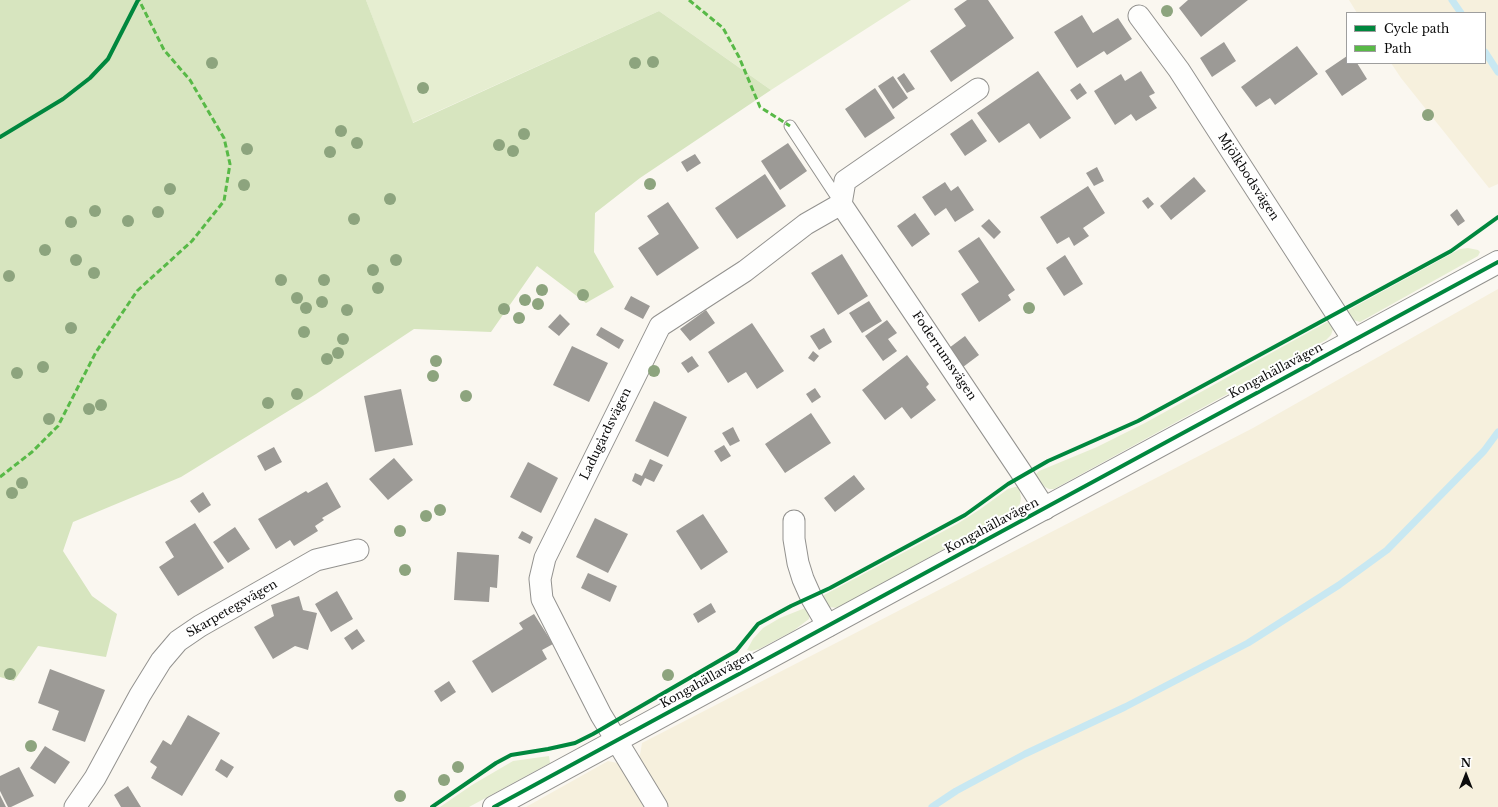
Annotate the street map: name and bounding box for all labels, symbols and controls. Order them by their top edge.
legend [1346,12,1486,64]
text: Cycle path [1384,21,1449,36]
text: Path [1384,41,1412,56]
street label: Mjölkbodsvägen [1214,131,1282,223]
street label: Foderrumsvägen [909,309,979,403]
street label: Kongahällavägen [1227,340,1325,402]
street label: Ladugårdsvägen [578,386,634,482]
street label: Kongahällavägen [943,495,1041,557]
street label: Skarpetegsvägen [184,577,280,641]
street label: Kongahällavägen [658,648,756,712]
north arrow [1446,755,1486,795]
text: N [1461,756,1471,770]

